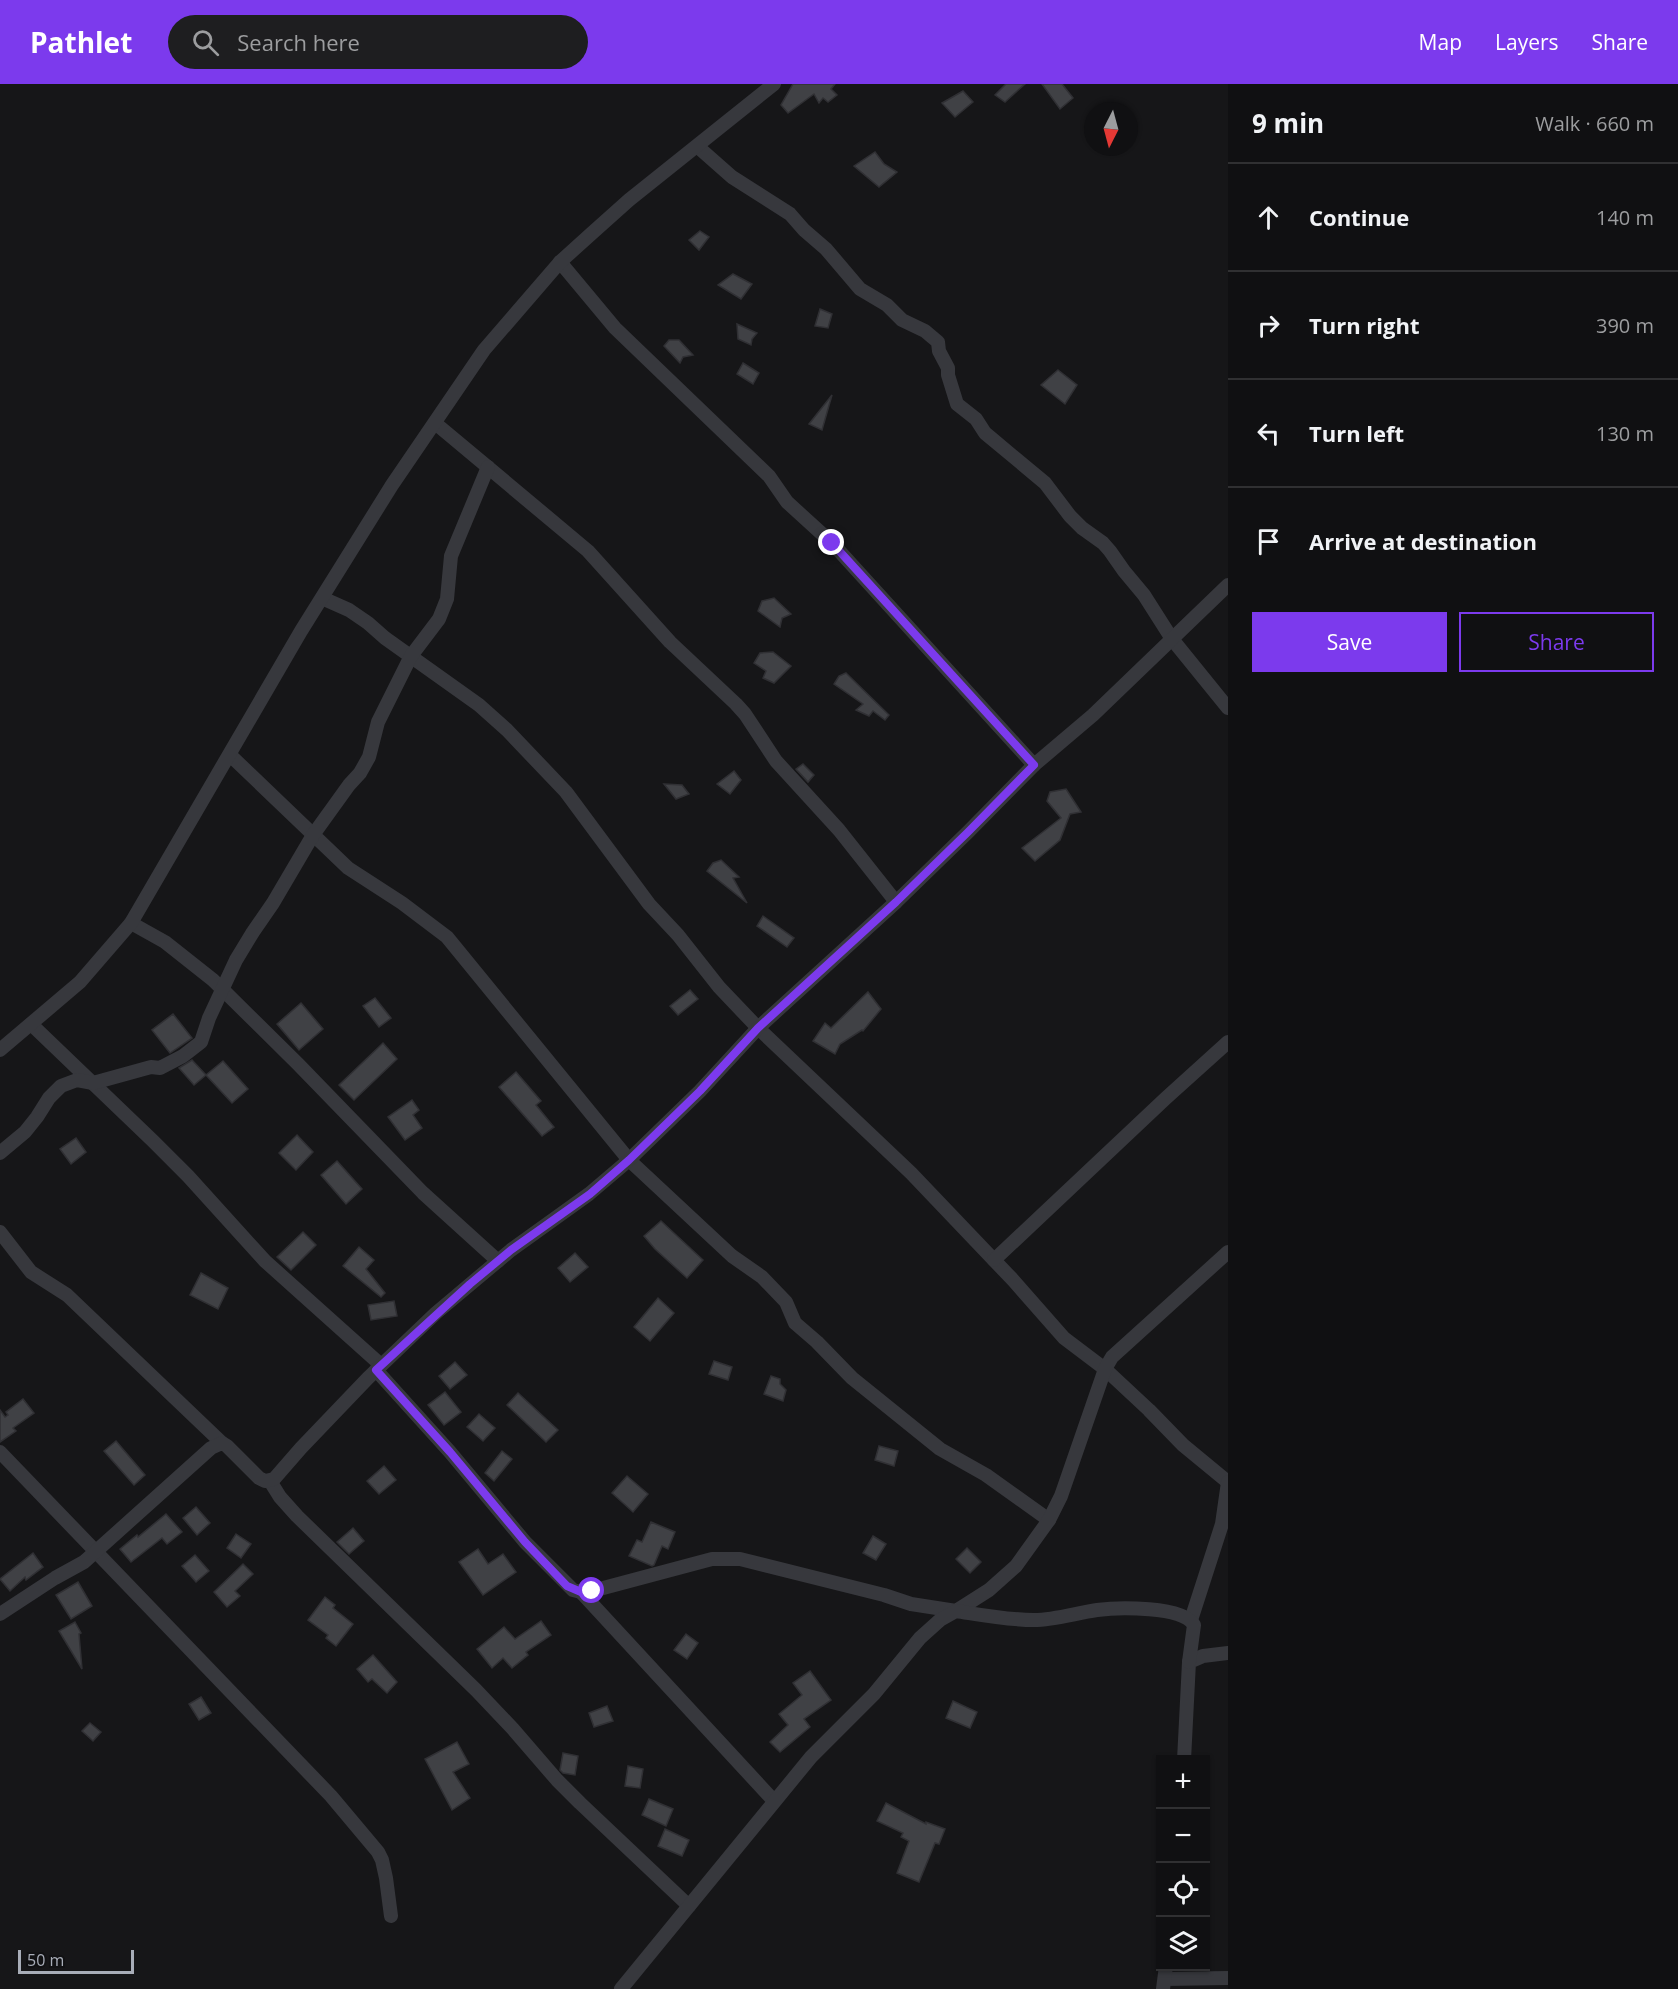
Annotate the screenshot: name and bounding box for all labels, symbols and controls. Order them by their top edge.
search box [168,15,588,69]
text: Pathlet [30,23,132,61]
icon: search [189,26,222,59]
text: Search here [237,27,360,57]
text: Map [1419,28,1462,56]
text: Layers [1495,28,1559,56]
text: Share [1592,28,1648,56]
north arrow [1084,102,1138,156]
text: 9 min [1252,105,1324,141]
text: Walk · 660 m [1535,110,1654,137]
icon: ahead [1252,201,1285,234]
text: Continue [1309,202,1409,232]
text: 140 m [1596,204,1654,231]
icon: right [1252,309,1285,342]
text: Turn right [1309,310,1420,340]
text: 390 m [1596,312,1654,339]
icon: left [1252,417,1285,450]
text: Turn left [1309,418,1404,448]
text: 130 m [1596,420,1654,447]
icon: arrive [1252,525,1285,558]
text: Arrive at destination [1309,526,1537,556]
route end [818,529,844,555]
button: Save [1252,612,1447,672]
button: Share [1459,612,1654,672]
route start [578,1577,604,1603]
map controls [1156,1755,1210,1971]
button: + [1156,1755,1210,1809]
button: − [1156,1809,1210,1863]
button: locate [1156,1863,1210,1917]
button: layers [1156,1917,1210,1971]
scale bar [18,1947,134,1974]
text: 50 m [27,1949,64,1971]

